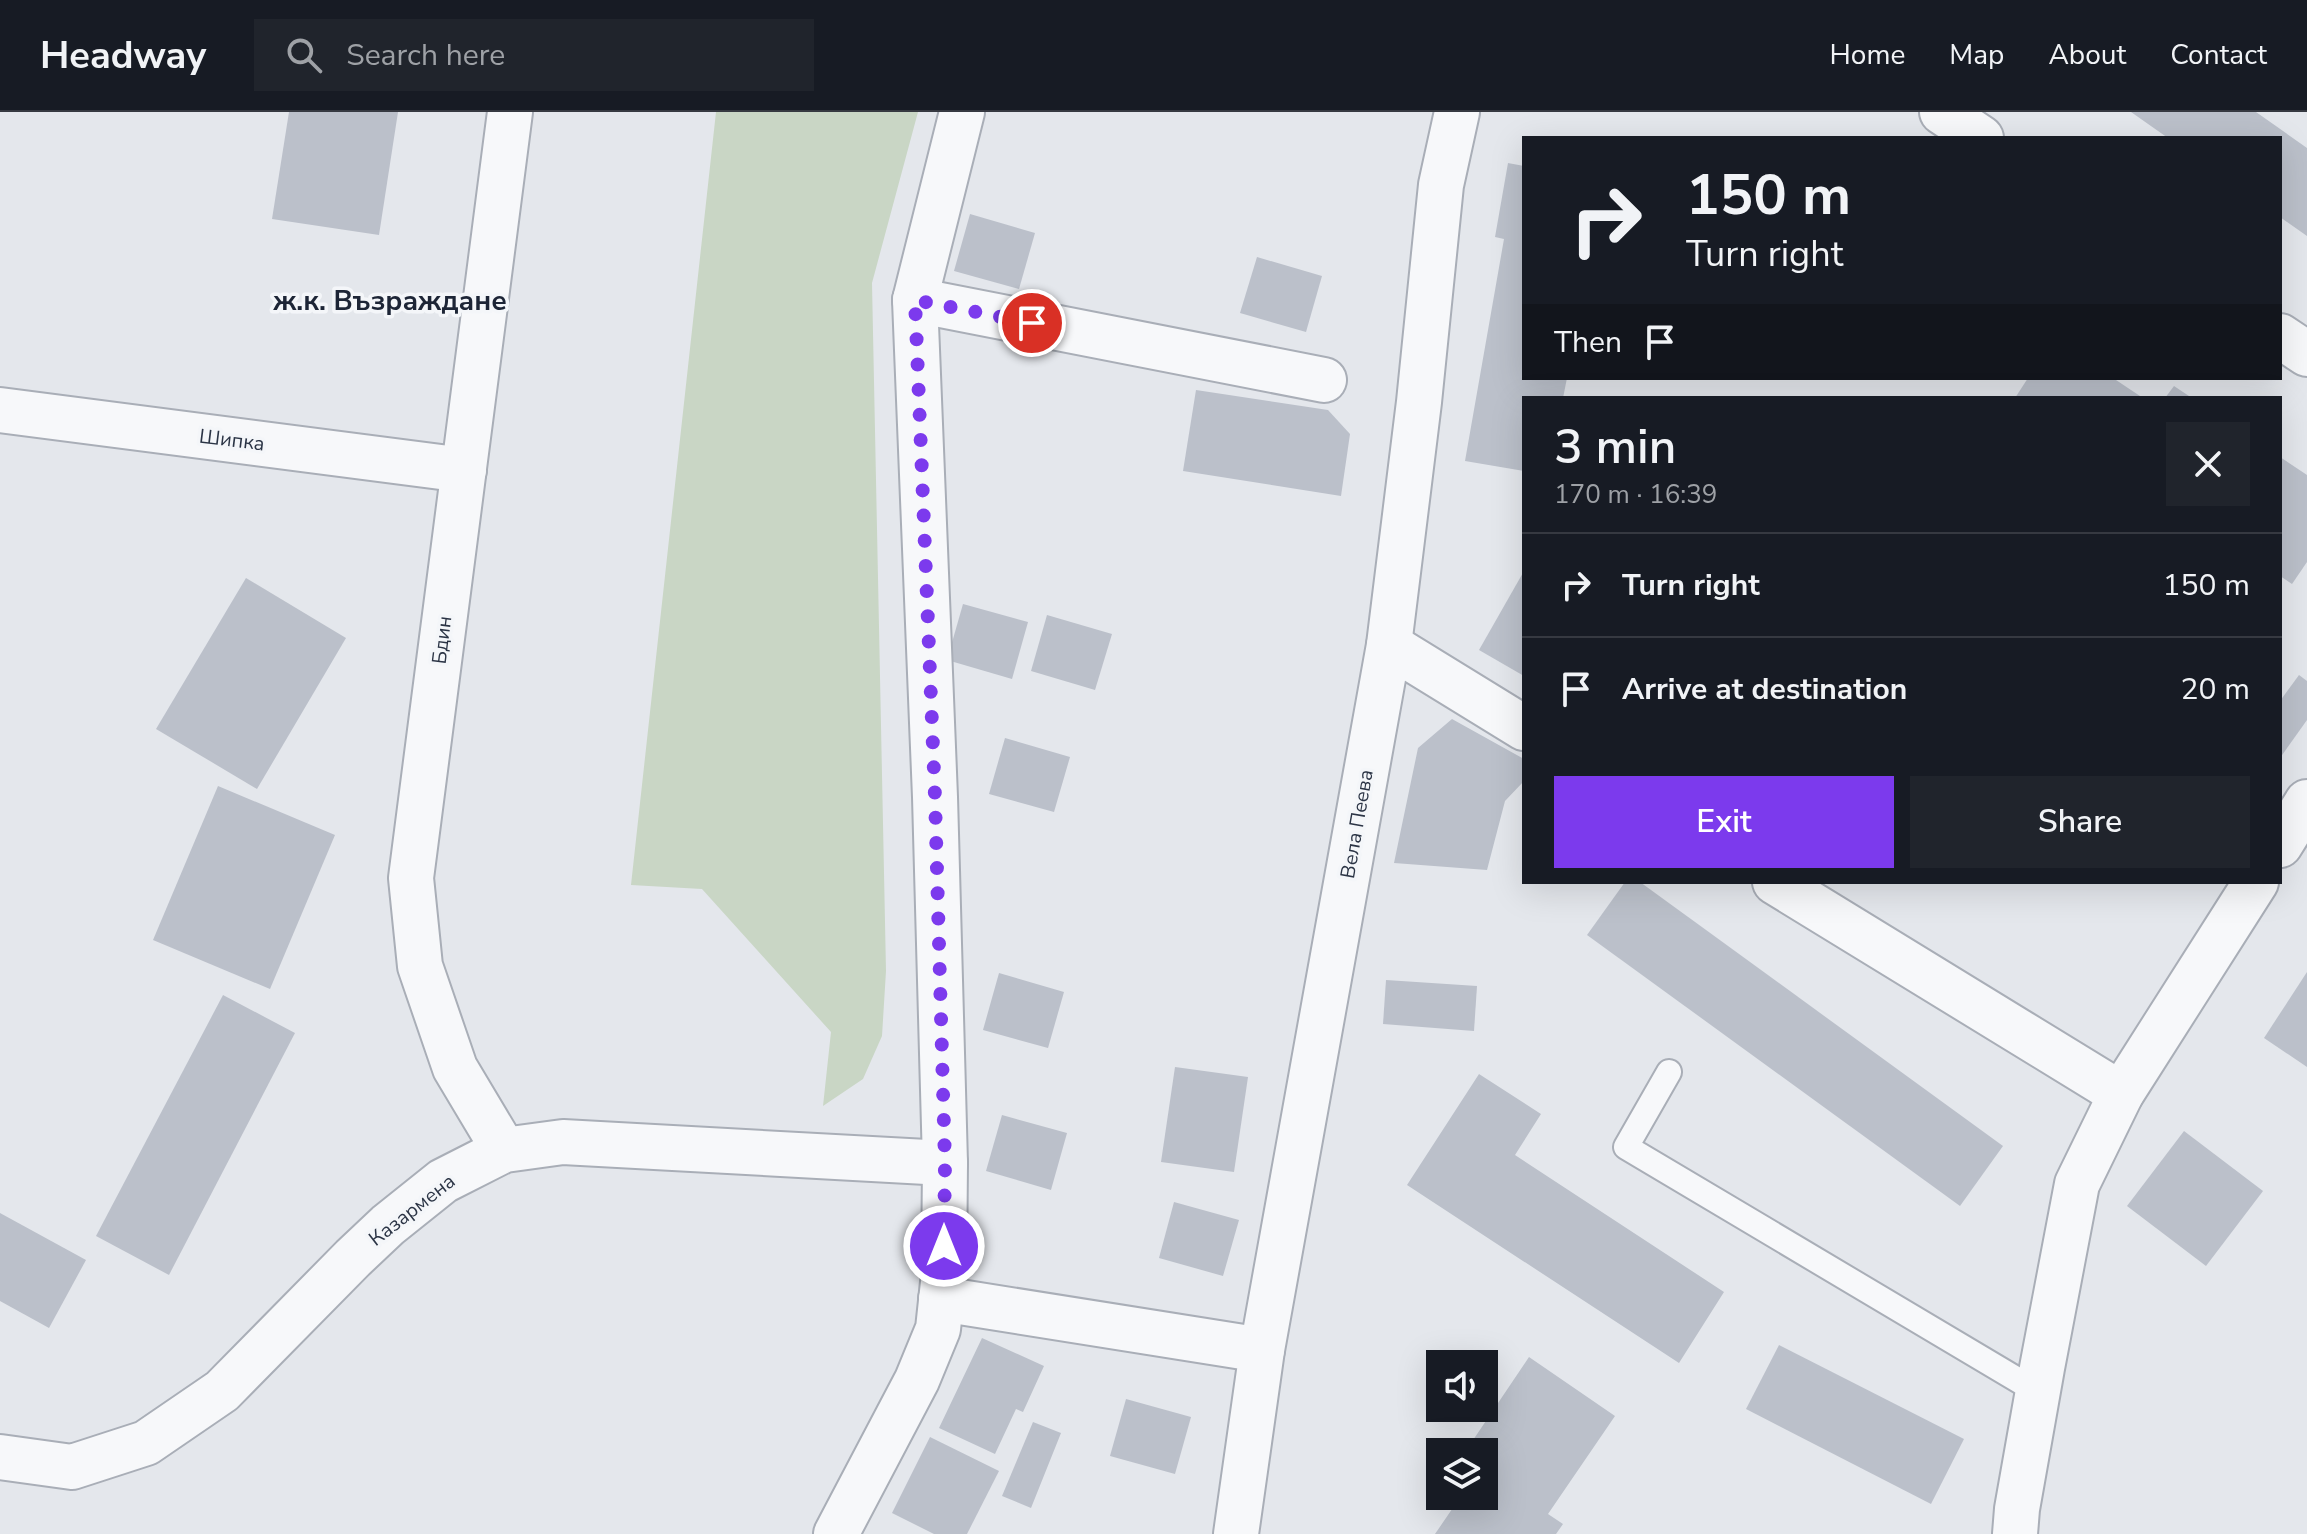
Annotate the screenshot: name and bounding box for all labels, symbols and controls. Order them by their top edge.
search box [254,19,814,91]
text: Headway [40,30,206,81]
icon: search [282,33,326,77]
text: Search here [346,35,505,76]
text: Home [1830,36,1905,74]
text: Map [1949,36,2004,74]
text: About [2048,36,2126,74]
text: Contact [2170,36,2267,74]
text: 150 m [1686,157,1851,234]
icon: right [1554,168,1658,272]
text: Turn right [1686,230,1843,279]
district label: ж.к. Възраждане [272,282,507,320]
pin [998,289,1066,357]
icon: arrive [1010,301,1054,345]
icon: arrive [1638,320,1682,364]
text: Then [1554,322,1622,363]
text: 3 min [1554,414,1676,480]
button: close [2166,422,2250,506]
street label: Шипка [198,423,266,457]
text: 170 m · 16:39 [1554,477,1717,512]
icon: right [1554,563,1598,607]
text: Turn right [1622,565,1760,606]
text: 150 m [2163,565,2250,606]
street label: Бдин [426,614,458,666]
icon: arrive [1554,667,1598,711]
text: Arrive at destination [1622,669,1907,710]
text: 20 m [2181,669,2250,710]
street label: Вела Пеева [1334,767,1380,881]
button: Exit [1554,776,1894,868]
button: Share [1910,776,2250,868]
street label: Казармена [363,1168,461,1252]
position arrow [902,1204,986,1288]
map controls [1426,1350,1498,1510]
button: sound [1426,1350,1498,1422]
button: layers [1426,1438,1498,1510]

